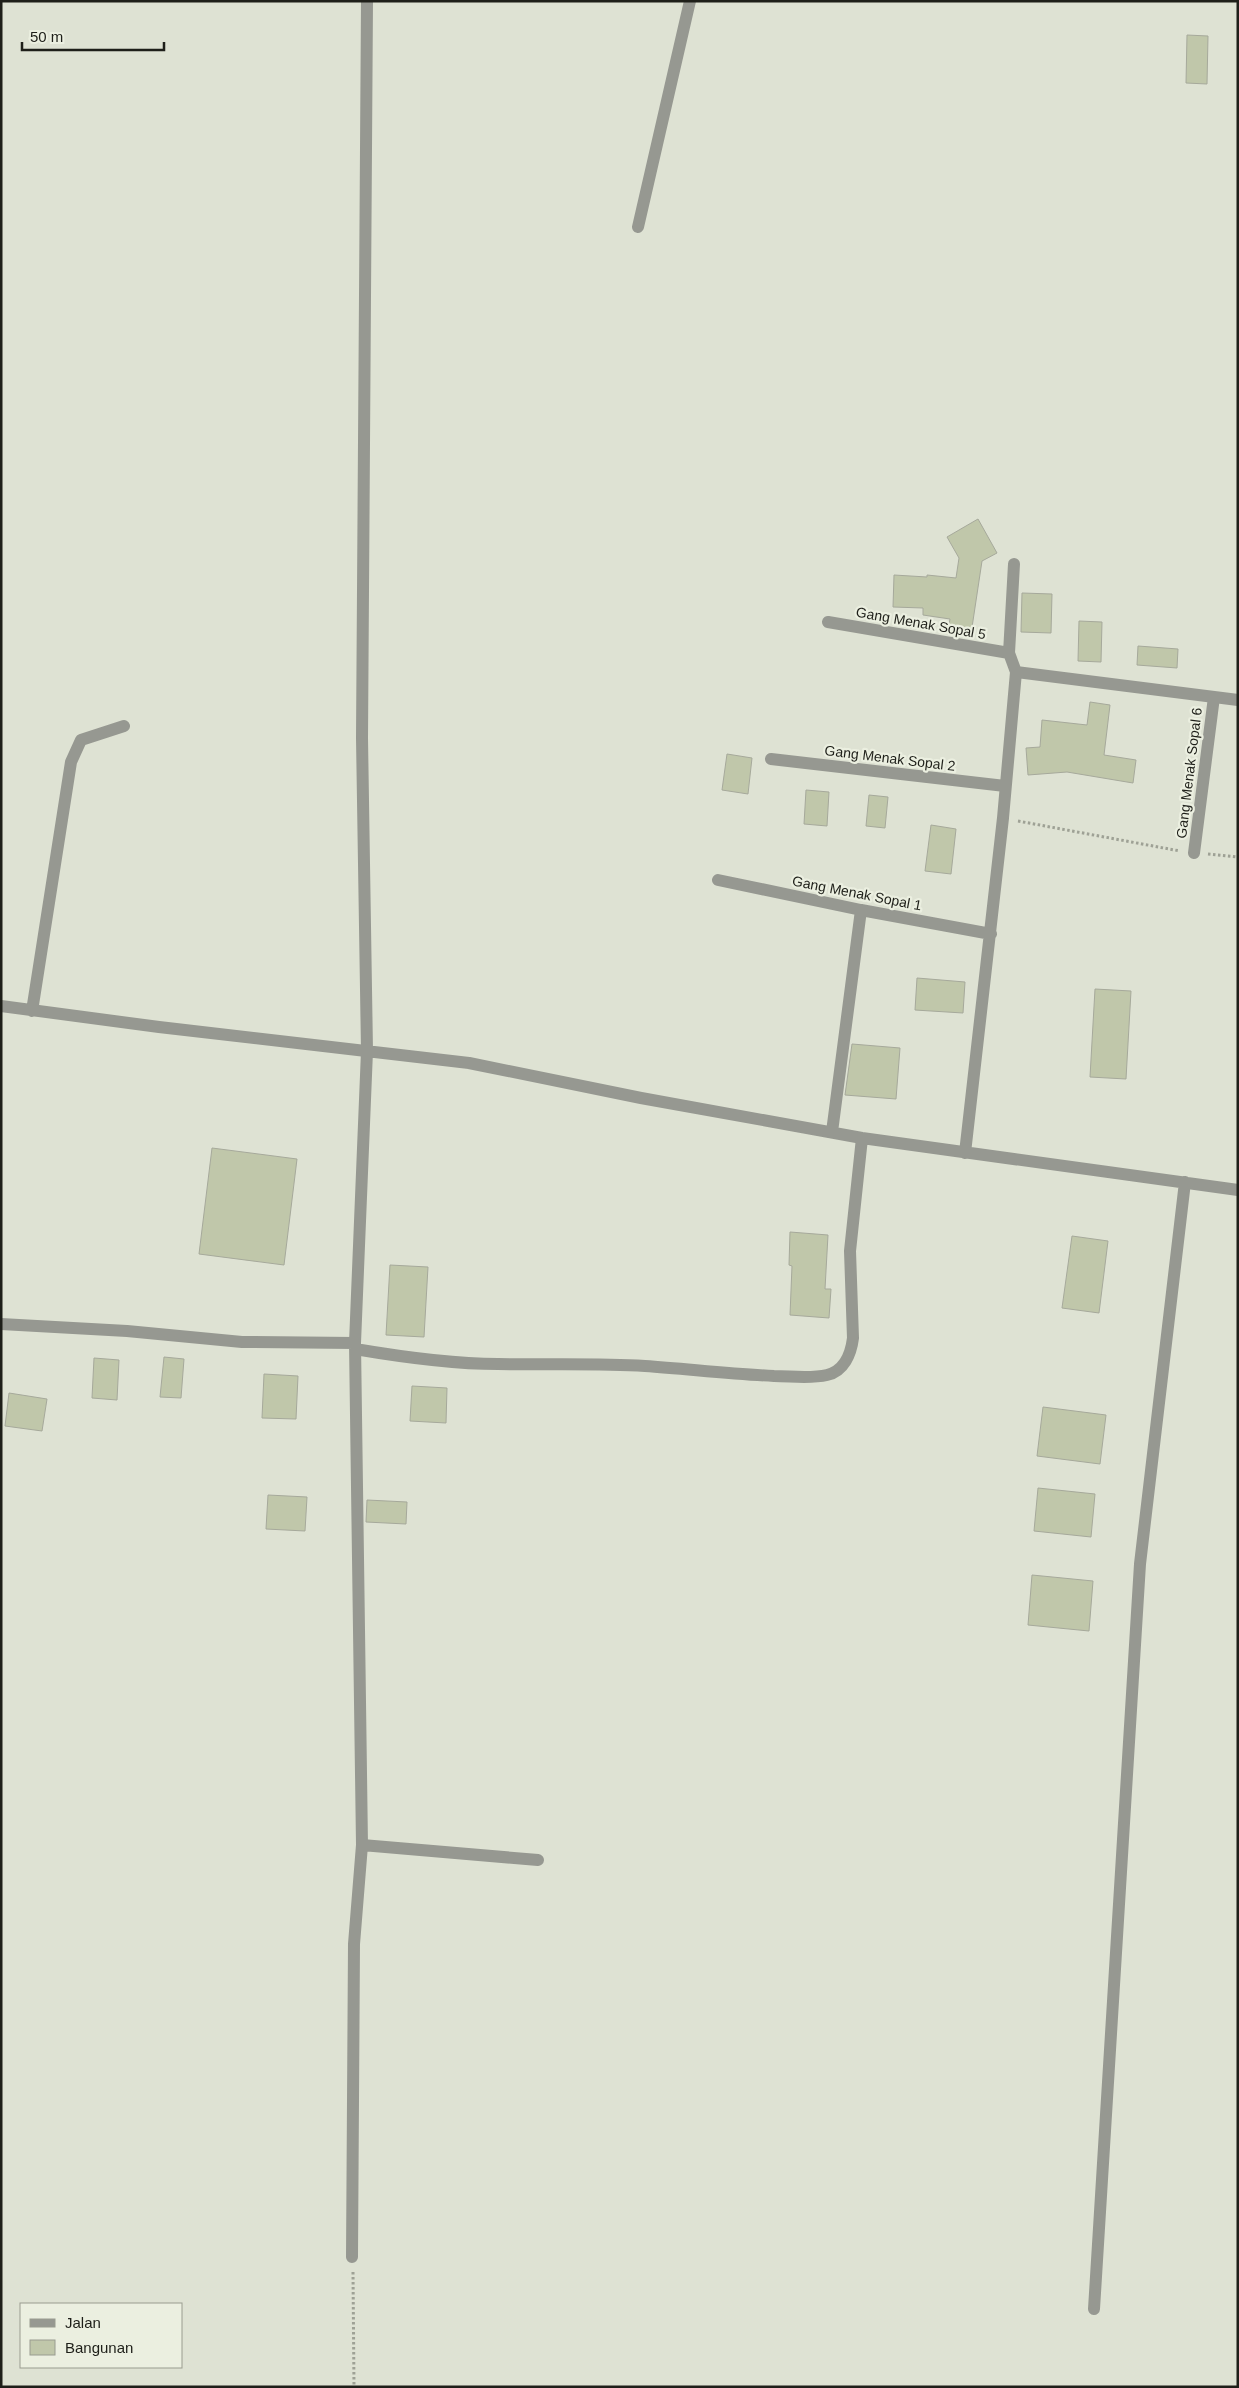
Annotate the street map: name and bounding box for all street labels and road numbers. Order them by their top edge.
street label: Gang Menak Sopal 5 [855,604,987,642]
street label: Gang Menak Sopal 6 [1173,707,1205,839]
street label: Gang Menak Sopal 2 [824,742,956,774]
street label: Gang Menak Sopal 1 [791,873,923,913]

